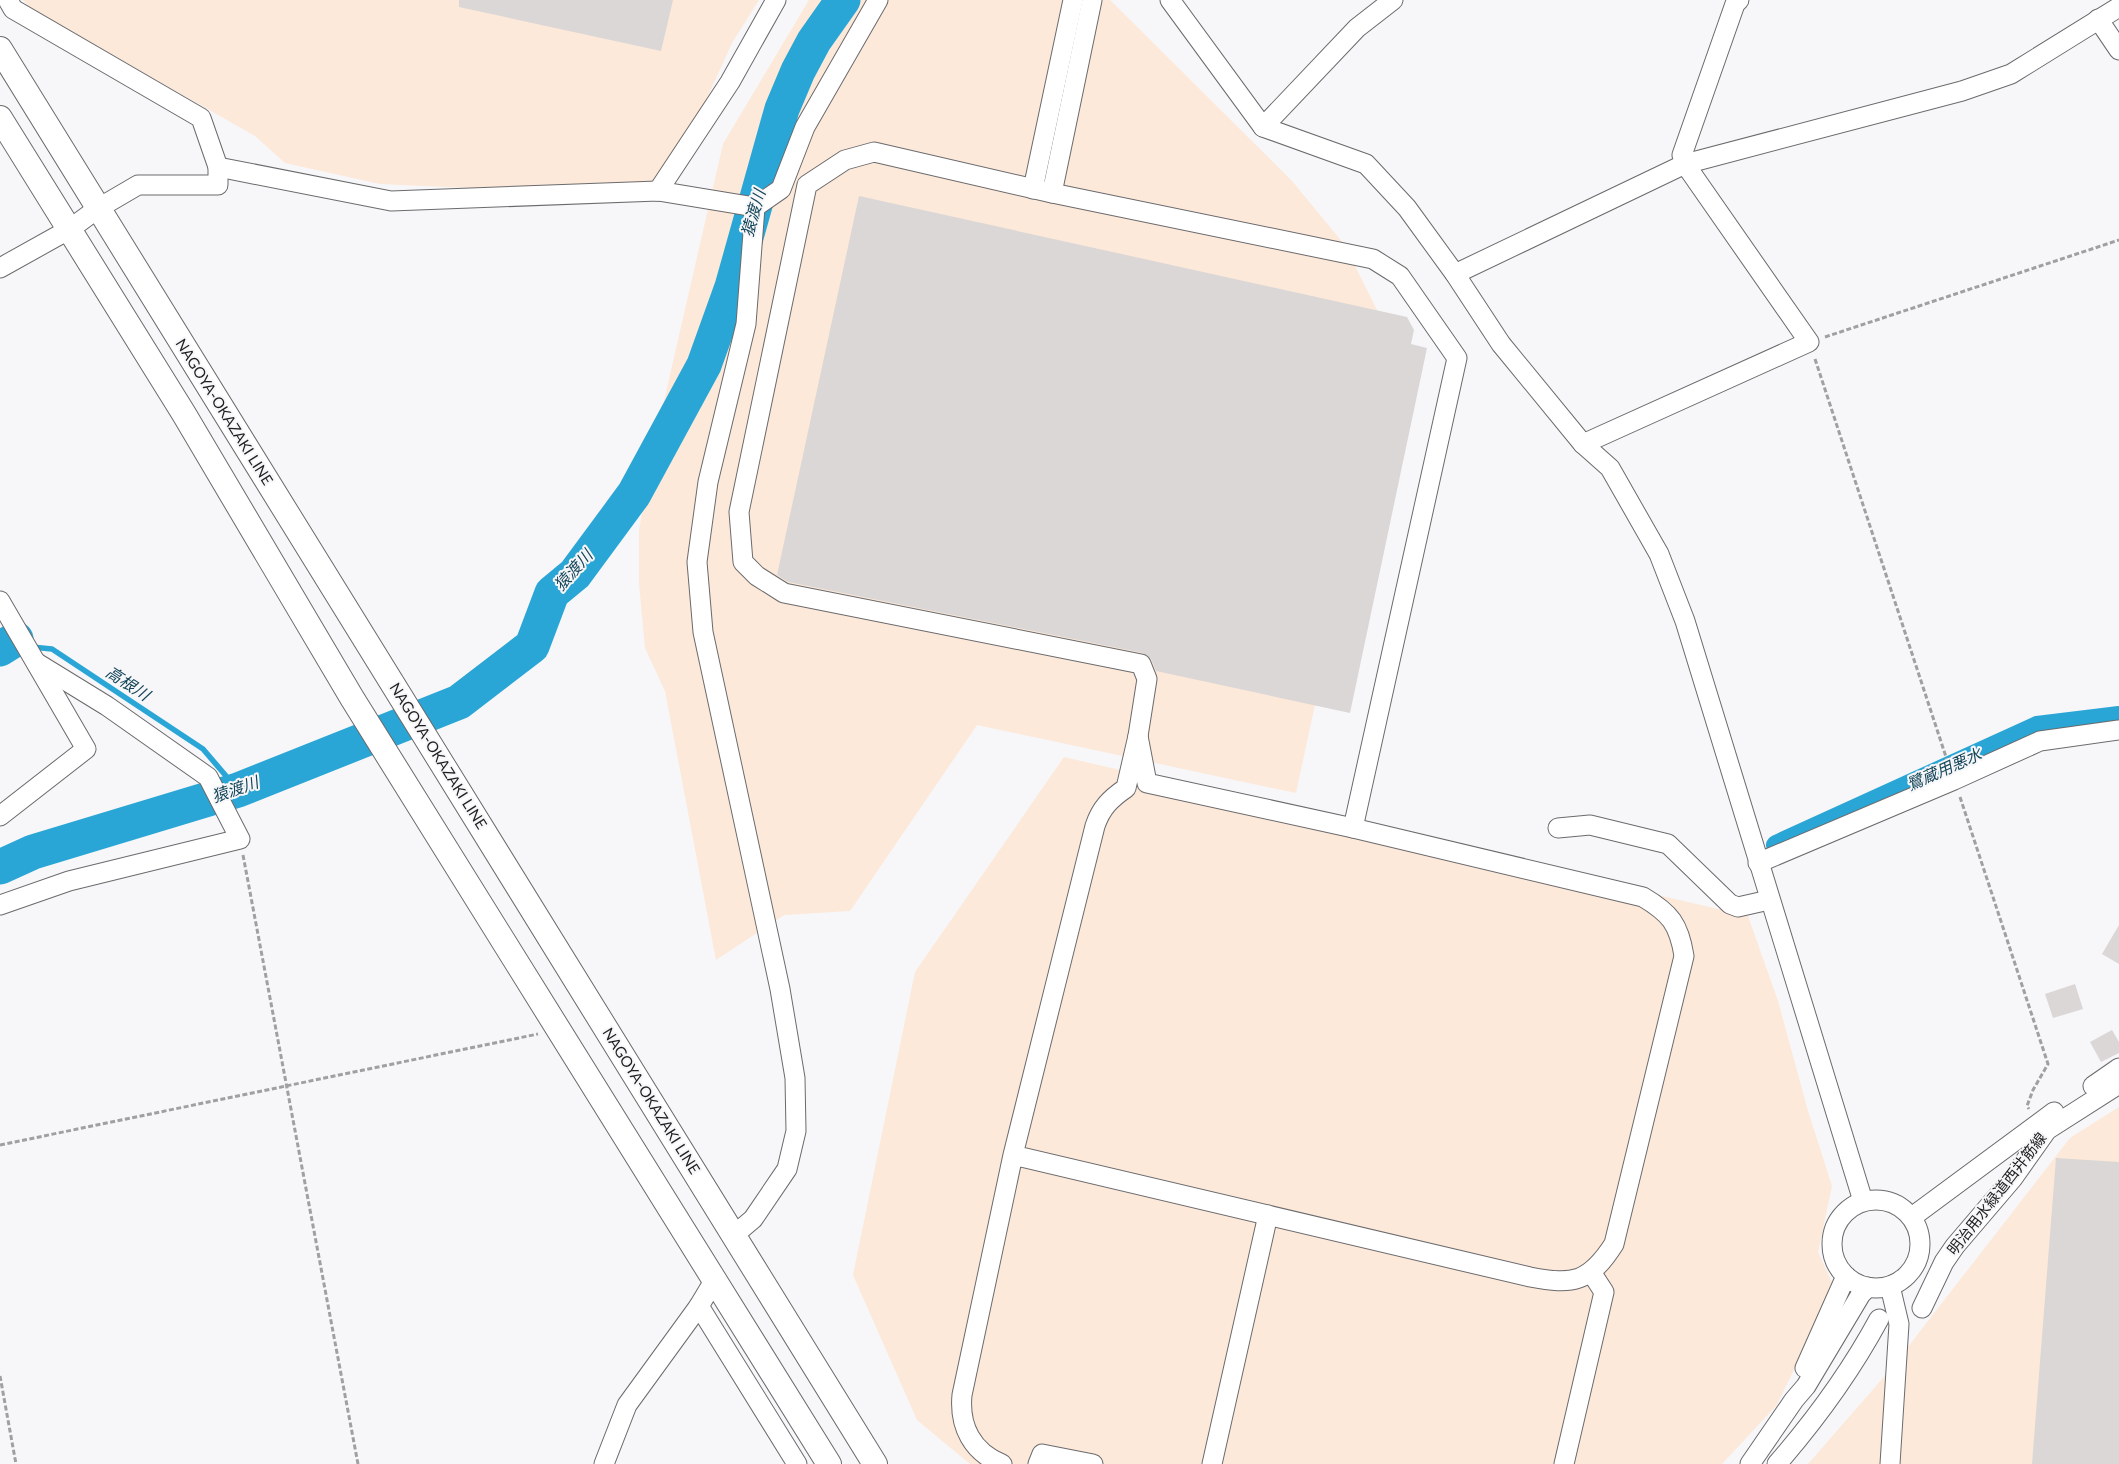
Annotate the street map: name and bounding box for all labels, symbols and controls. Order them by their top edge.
water label: 猿渡川 [737,185,769,239]
street label: NAGOYA-OKAZAKI LINE [172,335,277,488]
water label: 猿渡川 [550,544,597,594]
water label: 高根川 [103,662,155,705]
street label: NAGOYA-OKAZAKI LINE [386,679,491,832]
water label: 鷺蔵用悪水 [1903,743,1986,793]
water label: 猿渡川 [209,771,263,805]
street label: NAGOYA-OKAZAKI LINE [599,1024,704,1177]
street label: 明治用水緑道西井筋線 [1943,1129,2049,1258]

